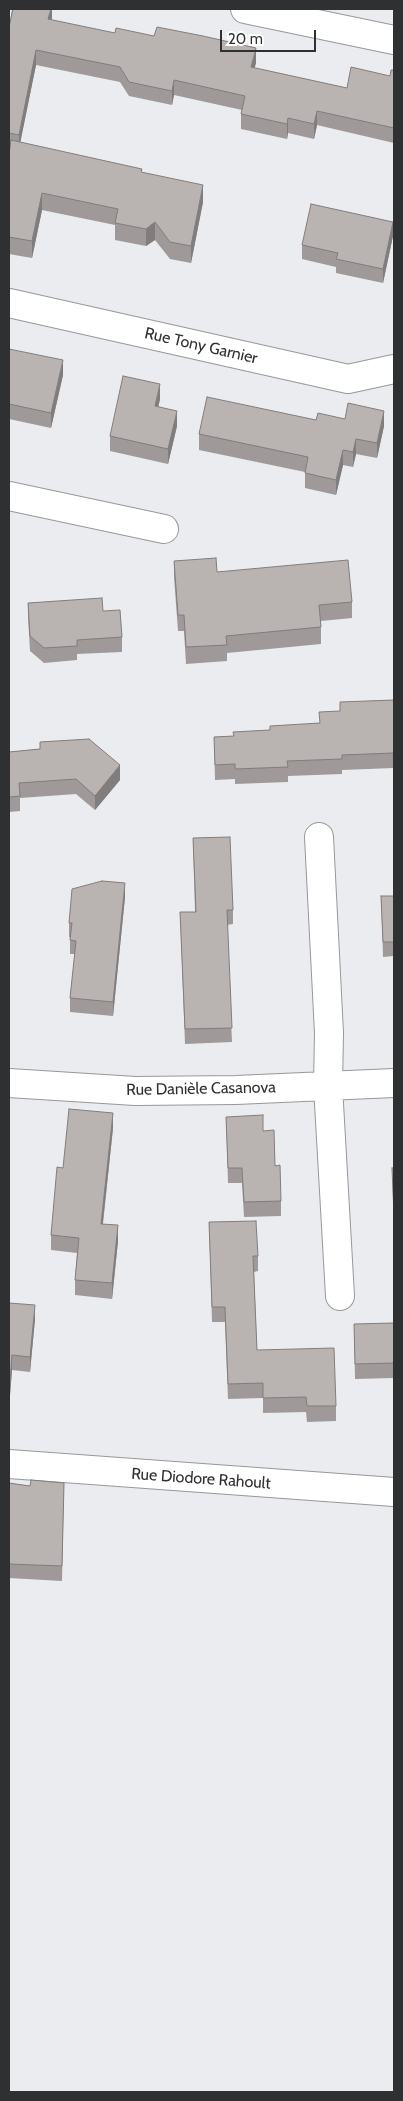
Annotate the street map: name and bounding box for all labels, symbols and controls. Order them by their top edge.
scale bar [223,20,319,52]
text: 20 m [228,30,263,48]
street label: Rue Tony Garnier [143,324,259,368]
street label: Rue Danièle Casanova [126,1078,276,1100]
street label: Rue Diodore Rahoult [131,1465,271,1493]

